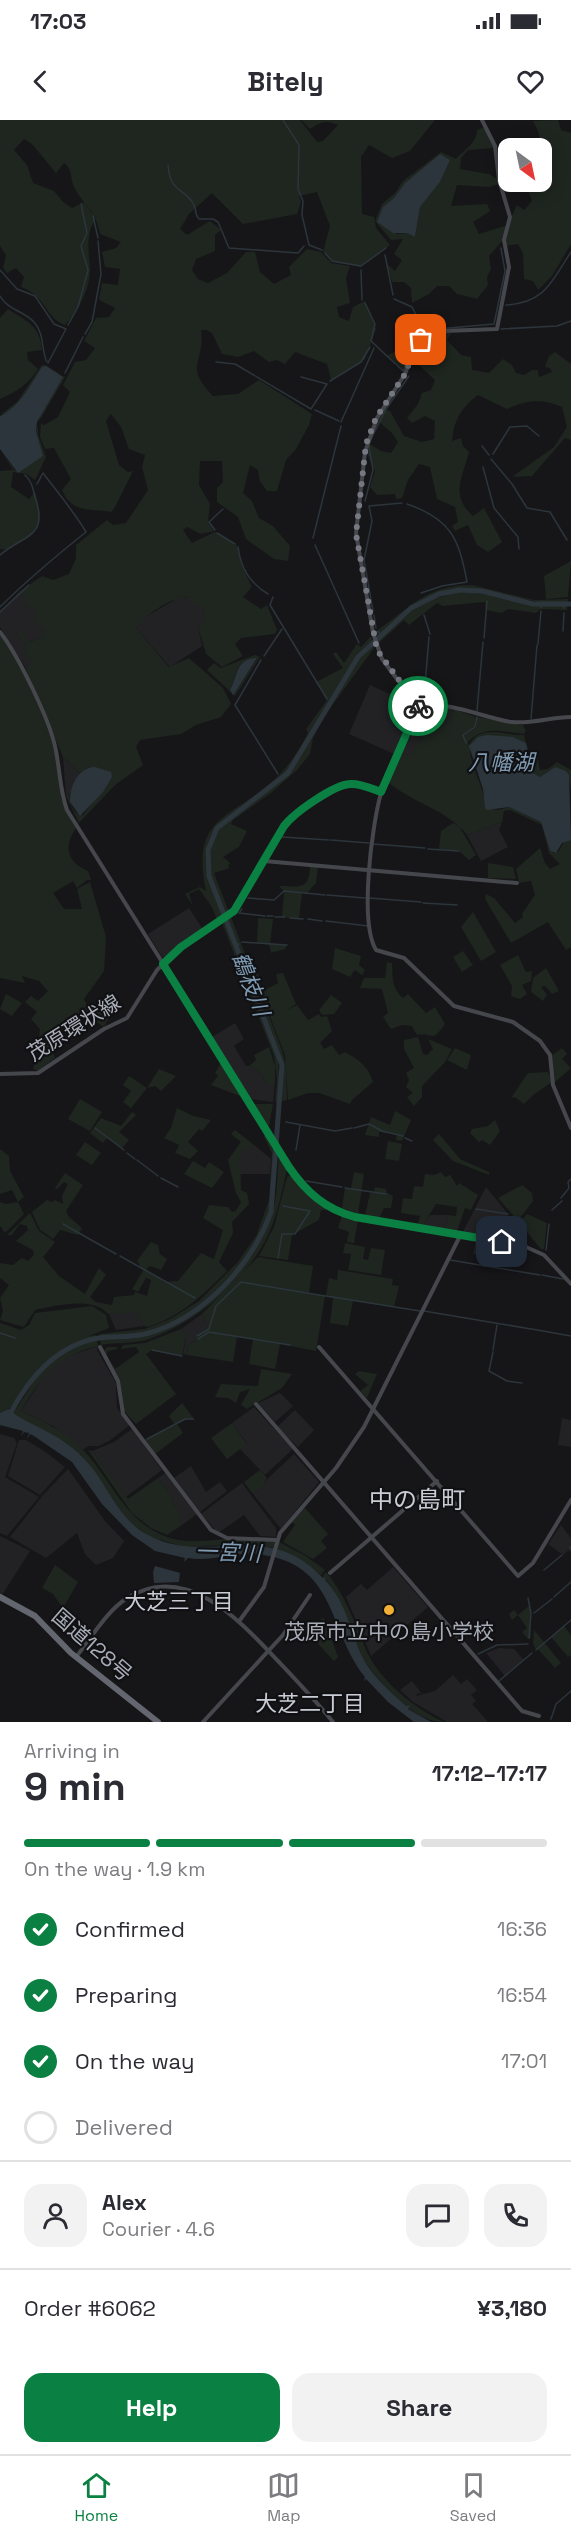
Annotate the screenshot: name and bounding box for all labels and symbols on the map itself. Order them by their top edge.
north arrow [498,138,552,192]
pin [395,314,446,365]
courier [388,676,448,736]
water label: 八幡湖 [468,748,537,776]
water label: 鶴枝川 [226,948,277,1022]
street label: 茂原環状線 [22,988,125,1067]
pin [476,1216,527,1267]
district label: 中の島町 [369,1484,465,1515]
water label: 一宮川 [195,1537,263,1567]
district label: 大芝三丁目 [124,1587,234,1615]
street label: 国道128号 [47,1602,138,1687]
marker: 茂原市立中の島小学校 [382,1603,396,1617]
place label: 茂原市立中の島小学校 [284,1618,494,1645]
district label: 大芝二丁目 [255,1689,365,1717]

